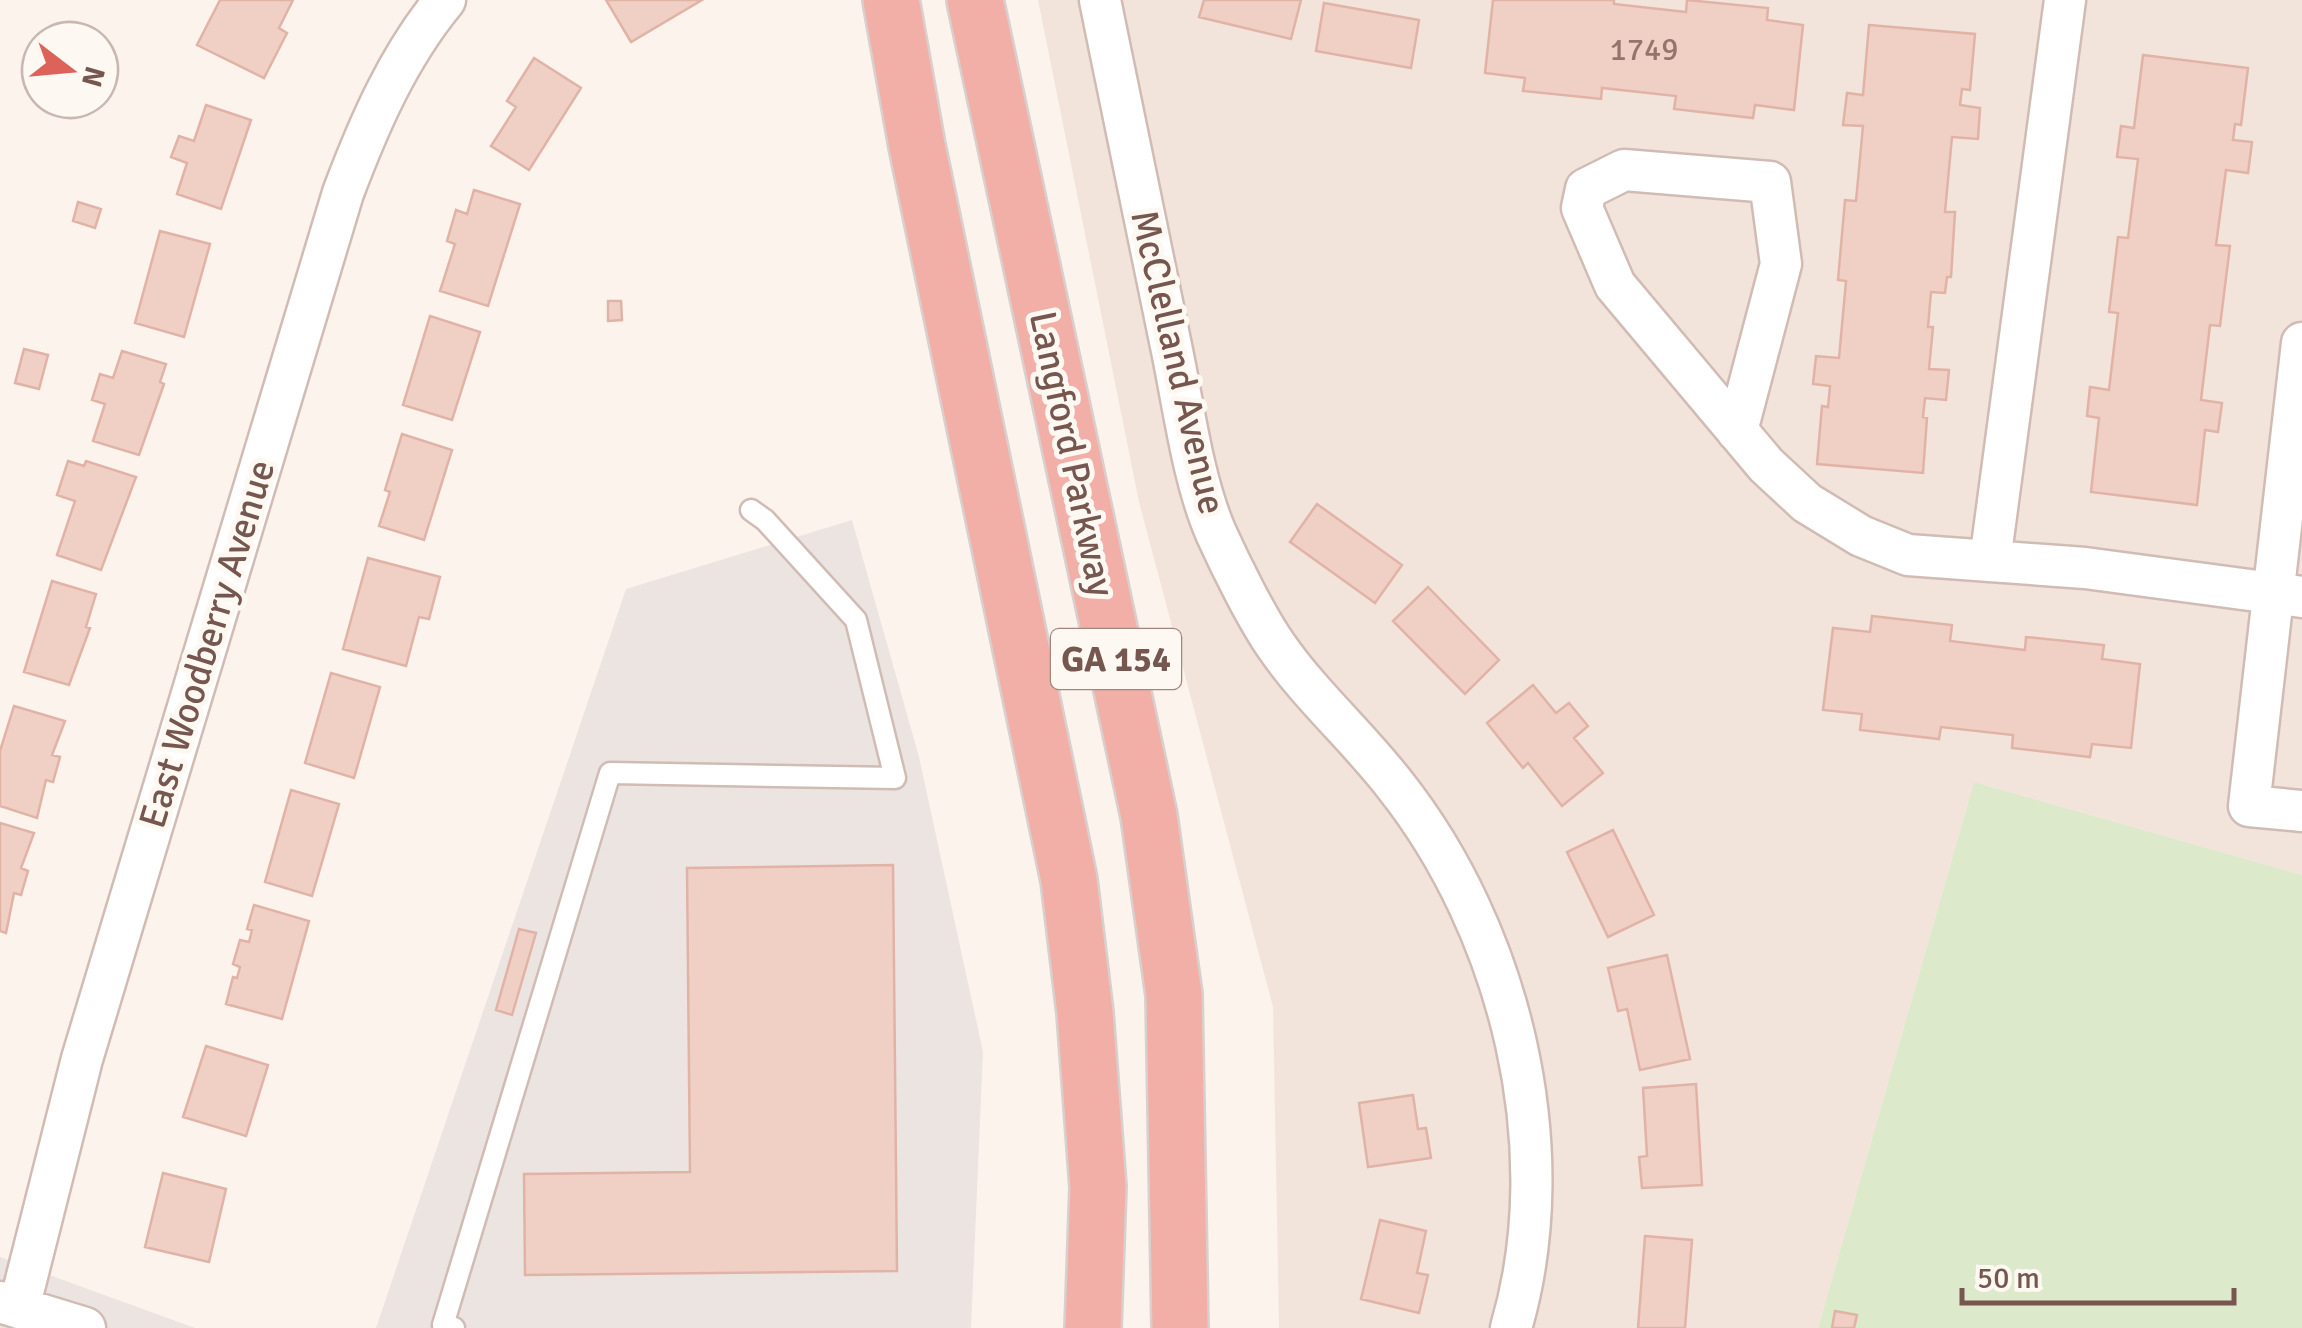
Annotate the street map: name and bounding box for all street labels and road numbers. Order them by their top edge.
street label: McClelland Avenue [1120,205,1236,519]
street label: Langford Parkway [1019,307,1125,601]
street label: East Woodberry Avenue [129,454,285,834]
road number: GA 154 [1051,629,1181,689]

